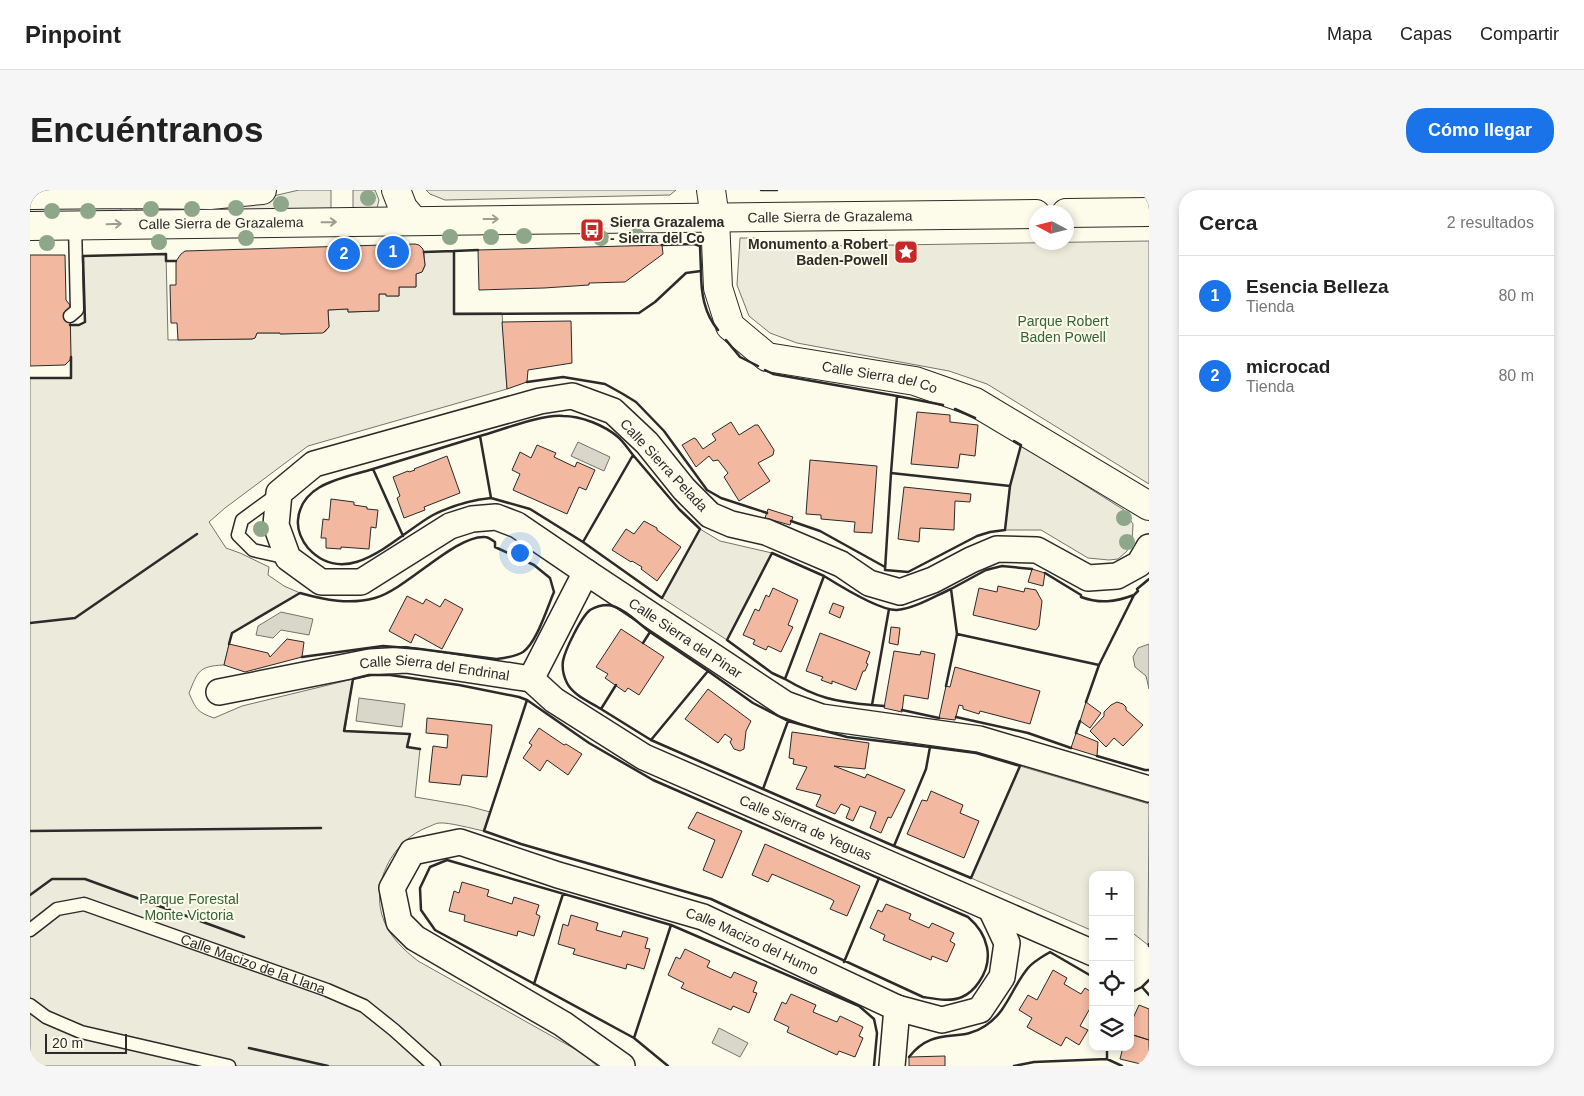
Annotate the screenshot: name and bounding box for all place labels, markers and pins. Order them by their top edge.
place label: Sierra Grazalema - Sierra del Co [610,214,725,246]
bus stop icon: Sierra Grazalema - Sierra del Co [579,217,605,243]
pin: 1 [377,233,409,271]
pin: 2 [328,235,360,273]
place label: Monumento a Robert Baden-Powell [748,236,888,268]
place icon: Monumento a Robert Baden-Powell [893,239,919,265]

